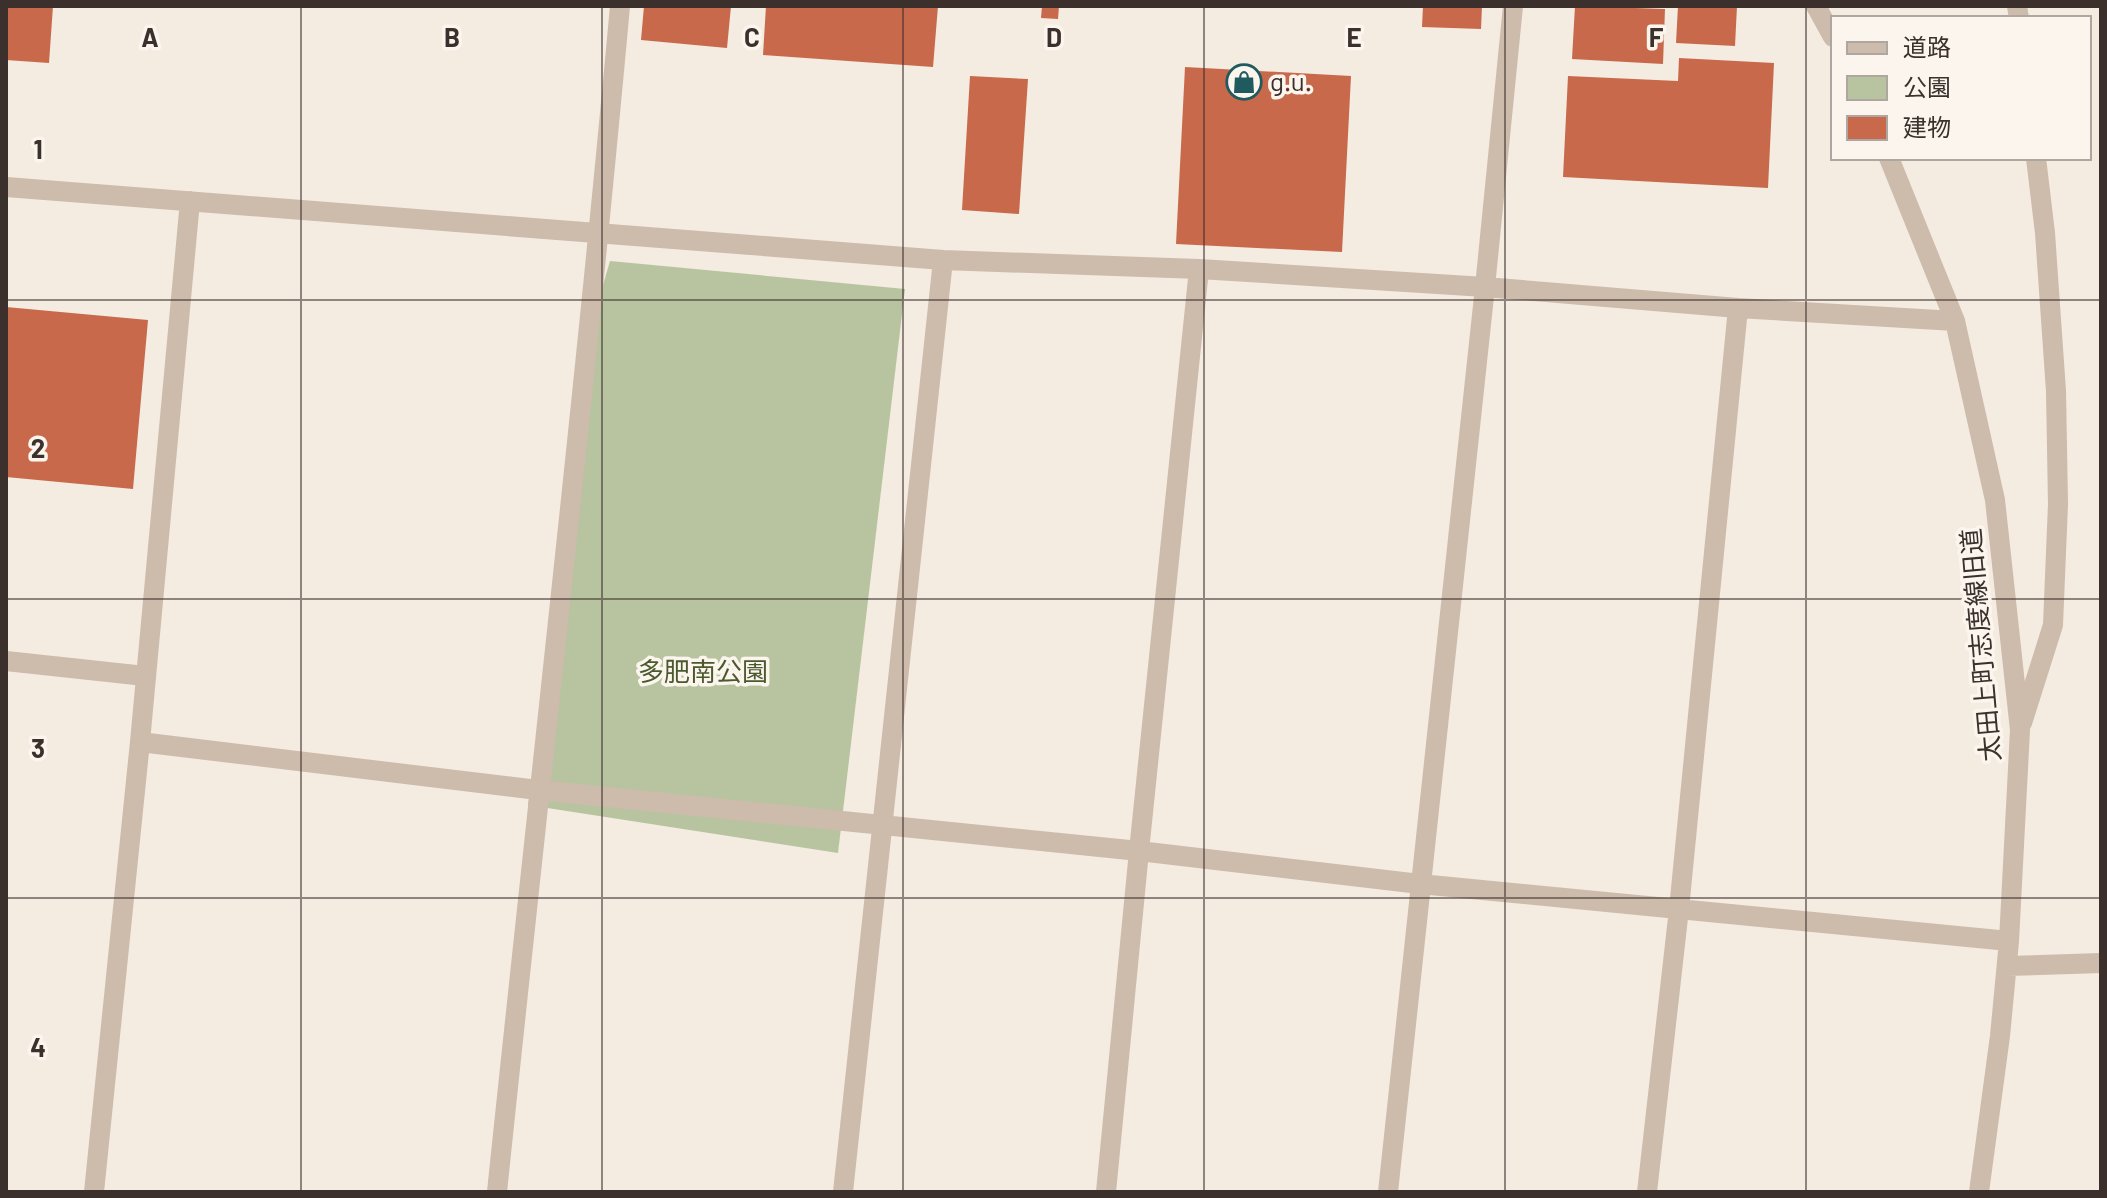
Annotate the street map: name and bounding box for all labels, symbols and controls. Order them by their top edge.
legend [1831,16,2091,160]
text: A [141,21,159,52]
text: B [444,21,460,52]
text: C [744,21,760,52]
text: D [1046,21,1062,52]
text: E [1346,21,1362,52]
text: F [1649,21,1664,52]
text: 道路 [1903,32,1951,61]
shop icon: g.u. [1225,63,1263,101]
place label: g.u. [1270,65,1312,96]
text: 公園 [1903,72,1951,101]
text: 建物 [1903,112,1951,141]
text: 1 [33,133,43,164]
text: 2 [31,432,45,463]
street label: 太田上町志度線旧道 [1954,527,2005,763]
park label: 多肥南公園 [638,655,768,686]
text: 3 [31,732,45,763]
text: 4 [30,1031,46,1062]

